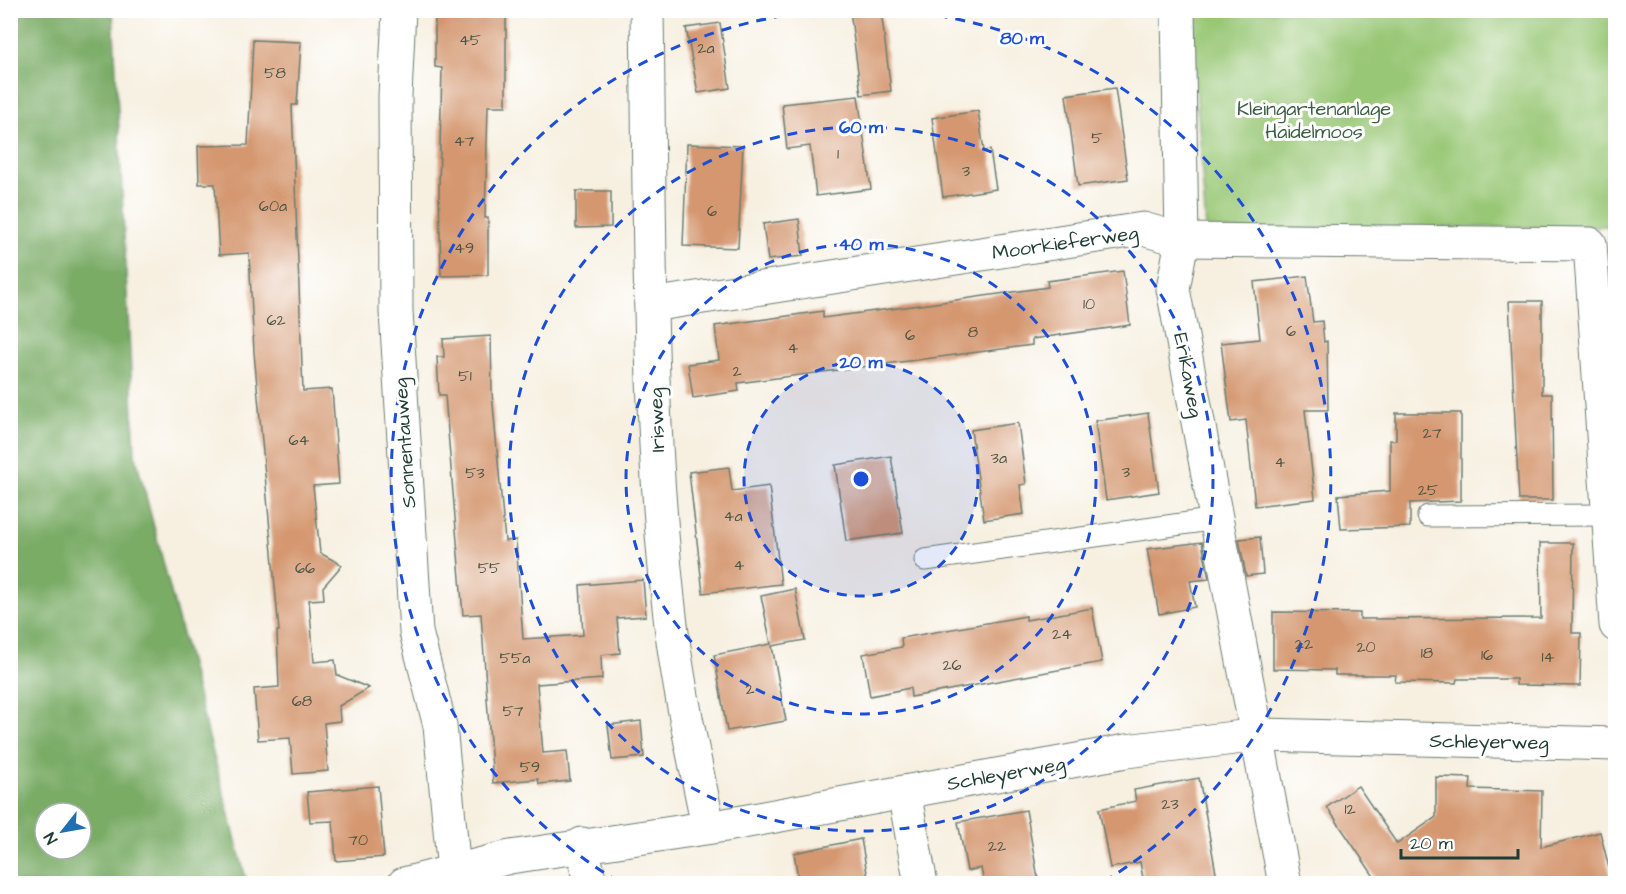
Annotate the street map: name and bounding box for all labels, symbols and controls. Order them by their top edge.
text: 80 m [1000,26,1045,51]
house number: 45 [459,29,482,51]
house number: 2a [697,37,715,59]
house number: 58 [264,62,286,84]
park label: Kleingartenanlage Haidelmoos [1237,95,1391,146]
text: 60 m [839,115,884,140]
house number: 5 [1091,127,1103,149]
house number: 47 [454,130,475,152]
house number: 1 [837,143,839,165]
house number: 3 [962,160,970,182]
house number: 60a [259,195,287,217]
house number: 6 [707,200,717,222]
street label: Moorkieferweg [990,219,1140,268]
text: 40 m [839,232,884,257]
house number: 49 [454,237,474,259]
house number: 10 [1083,293,1095,315]
house number: 62 [266,309,286,331]
house number: 6 [1286,320,1296,342]
house number: 8 [968,321,978,343]
house number: 6 [905,324,915,346]
street label: Erikaweg [1165,330,1210,420]
house number: 4 [788,337,799,359]
text: 20 m [839,350,883,375]
house number: 2 [732,360,742,382]
house number: 51 [458,365,472,387]
street label: Sonnentauweg [386,377,425,509]
street label: Irisweg [642,387,673,453]
house number: 27 [1423,422,1442,444]
house number: 64 [289,429,310,451]
house number: 3a [991,447,1007,469]
house number: 4 [1275,451,1286,473]
house number: 3 [1122,461,1130,483]
house number: 53 [465,462,485,484]
centre of rings [851,469,871,489]
house number: 25 [1418,479,1439,501]
house number: 4a [723,505,743,527]
house number: 4 [734,554,745,576]
house number: 66 [295,557,315,579]
house number: 55 [478,557,501,579]
house number: 24 [1052,623,1072,645]
house number: 22 [1295,633,1313,655]
house number: 20 [1356,636,1376,658]
house number: 18 [1421,642,1433,664]
house number: 16 [1481,644,1493,666]
house number: 14 [1542,646,1555,668]
house number: 55a [500,647,530,669]
house number: 26 [942,654,962,676]
house number: 2 [745,678,755,700]
house number: 68 [292,690,312,712]
house number: 57 [502,700,524,722]
street label: Schleyerweg [1429,727,1549,758]
street label: Schleyerweg [945,750,1068,799]
house number: 59 [520,756,540,778]
house number: 23 [1161,793,1179,815]
house number: 12 [1344,798,1356,820]
north arrow [33,801,93,861]
scale bar [1401,822,1518,860]
text: N [39,828,63,848]
house number: 70 [348,829,368,851]
text: 20 m [1410,831,1453,856]
house number: 22 [988,835,1006,857]

